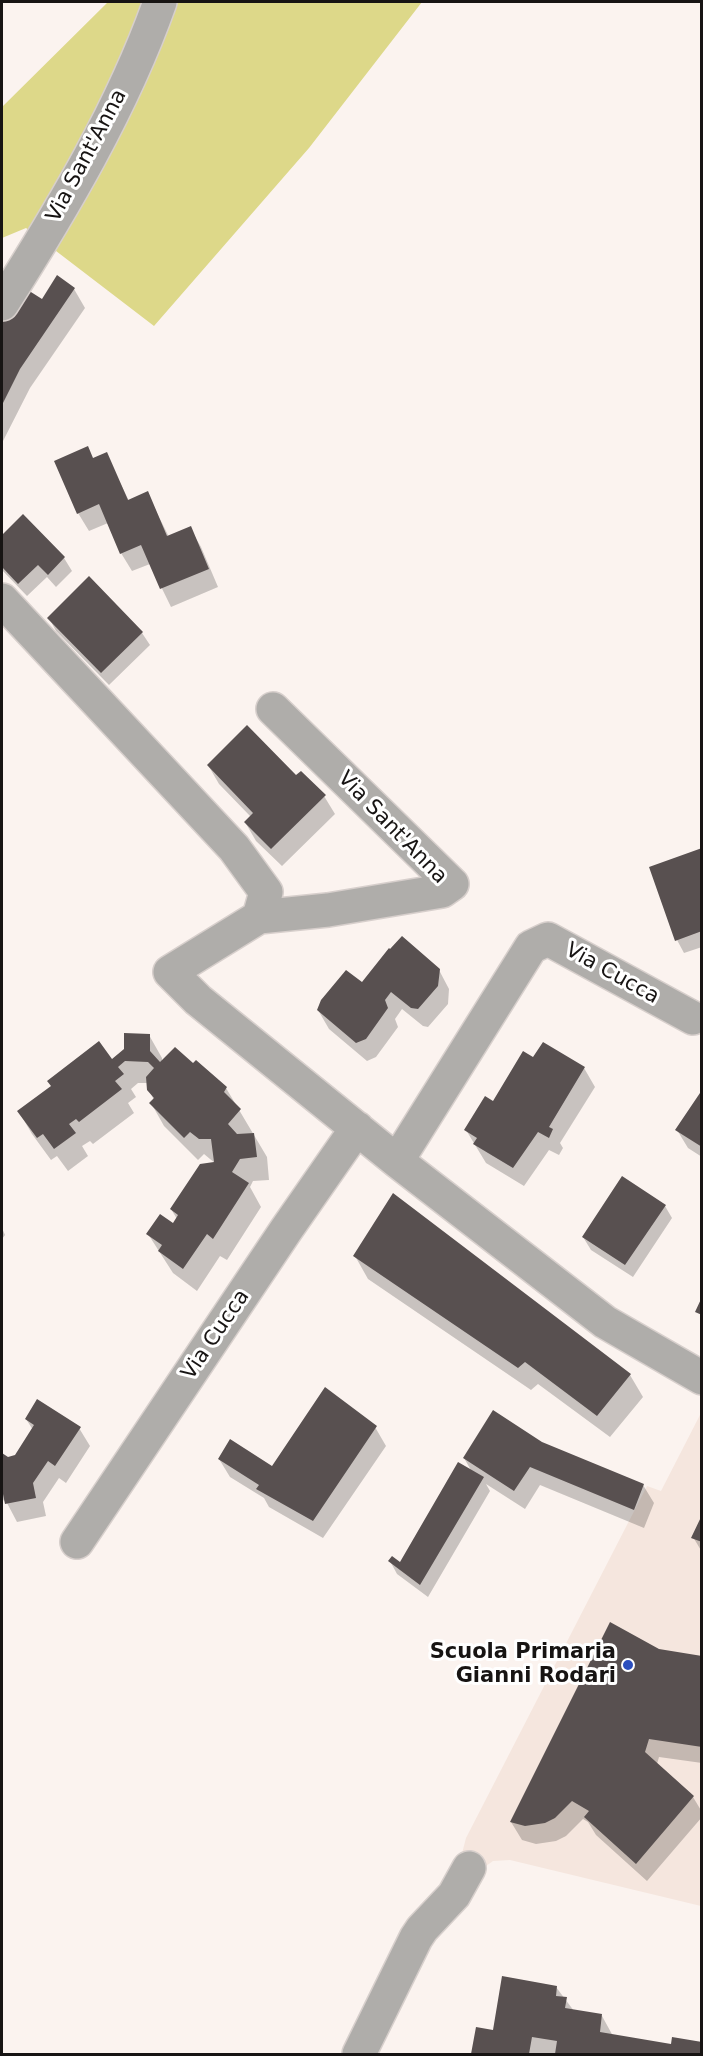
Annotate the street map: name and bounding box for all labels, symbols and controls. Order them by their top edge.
street label: Via Sant'Anna [41,85,133,227]
street label: Via Sant'Anna [332,767,452,889]
street label: Via Cucca [561,938,663,1010]
street label: Via Cucca [177,1285,255,1385]
place label: Scuola Primaria Gianni Rodari [430,1640,616,1690]
marker: Scuola Primaria Gianni Rodari [621,1658,635,1672]

